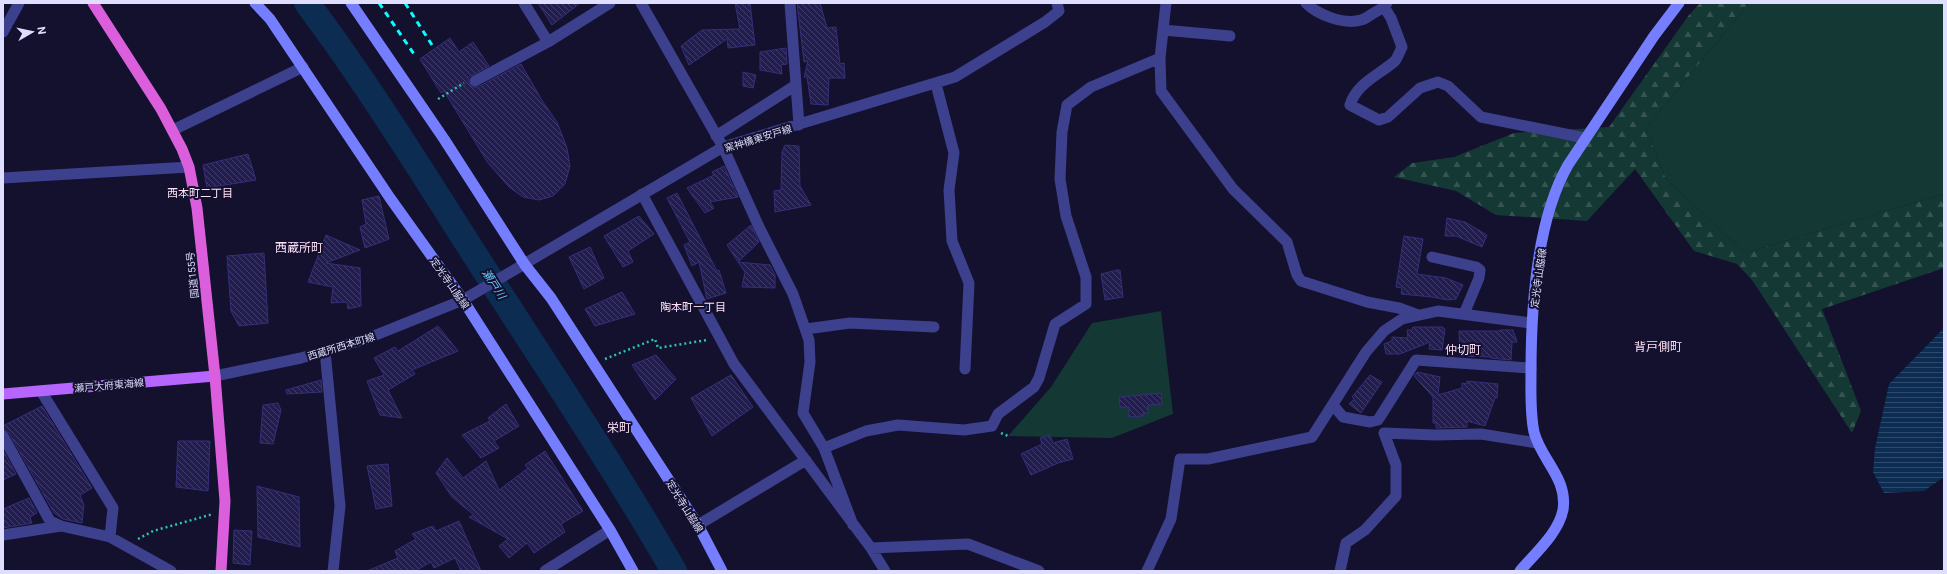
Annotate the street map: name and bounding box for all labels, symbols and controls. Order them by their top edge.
north arrow [12,12,52,52]
text: N [34,26,48,36]
street label: 窯神橋東安戸線 [723,123,793,154]
district label: 西本町二丁目 [167,187,233,200]
district label: 西蔵所町 [275,241,323,255]
street label: 定光寺山脇線 [1529,248,1548,309]
street label: 国道155号 [185,251,200,299]
street label: 定光寺山脇線 [428,256,471,311]
water label: 瀬戸川 [479,267,509,302]
district label: 陶本町一丁目 [660,301,726,314]
street label: 西蔵所西本町線 [306,331,376,362]
district label: 背戸側町 [1634,340,1682,354]
district label: 仲切町 [1445,343,1481,357]
street label: 瀬戸大府東海線 [74,377,144,394]
district label: 栄町 [607,421,631,435]
street label: 定光寺山脇線 [664,478,705,535]

